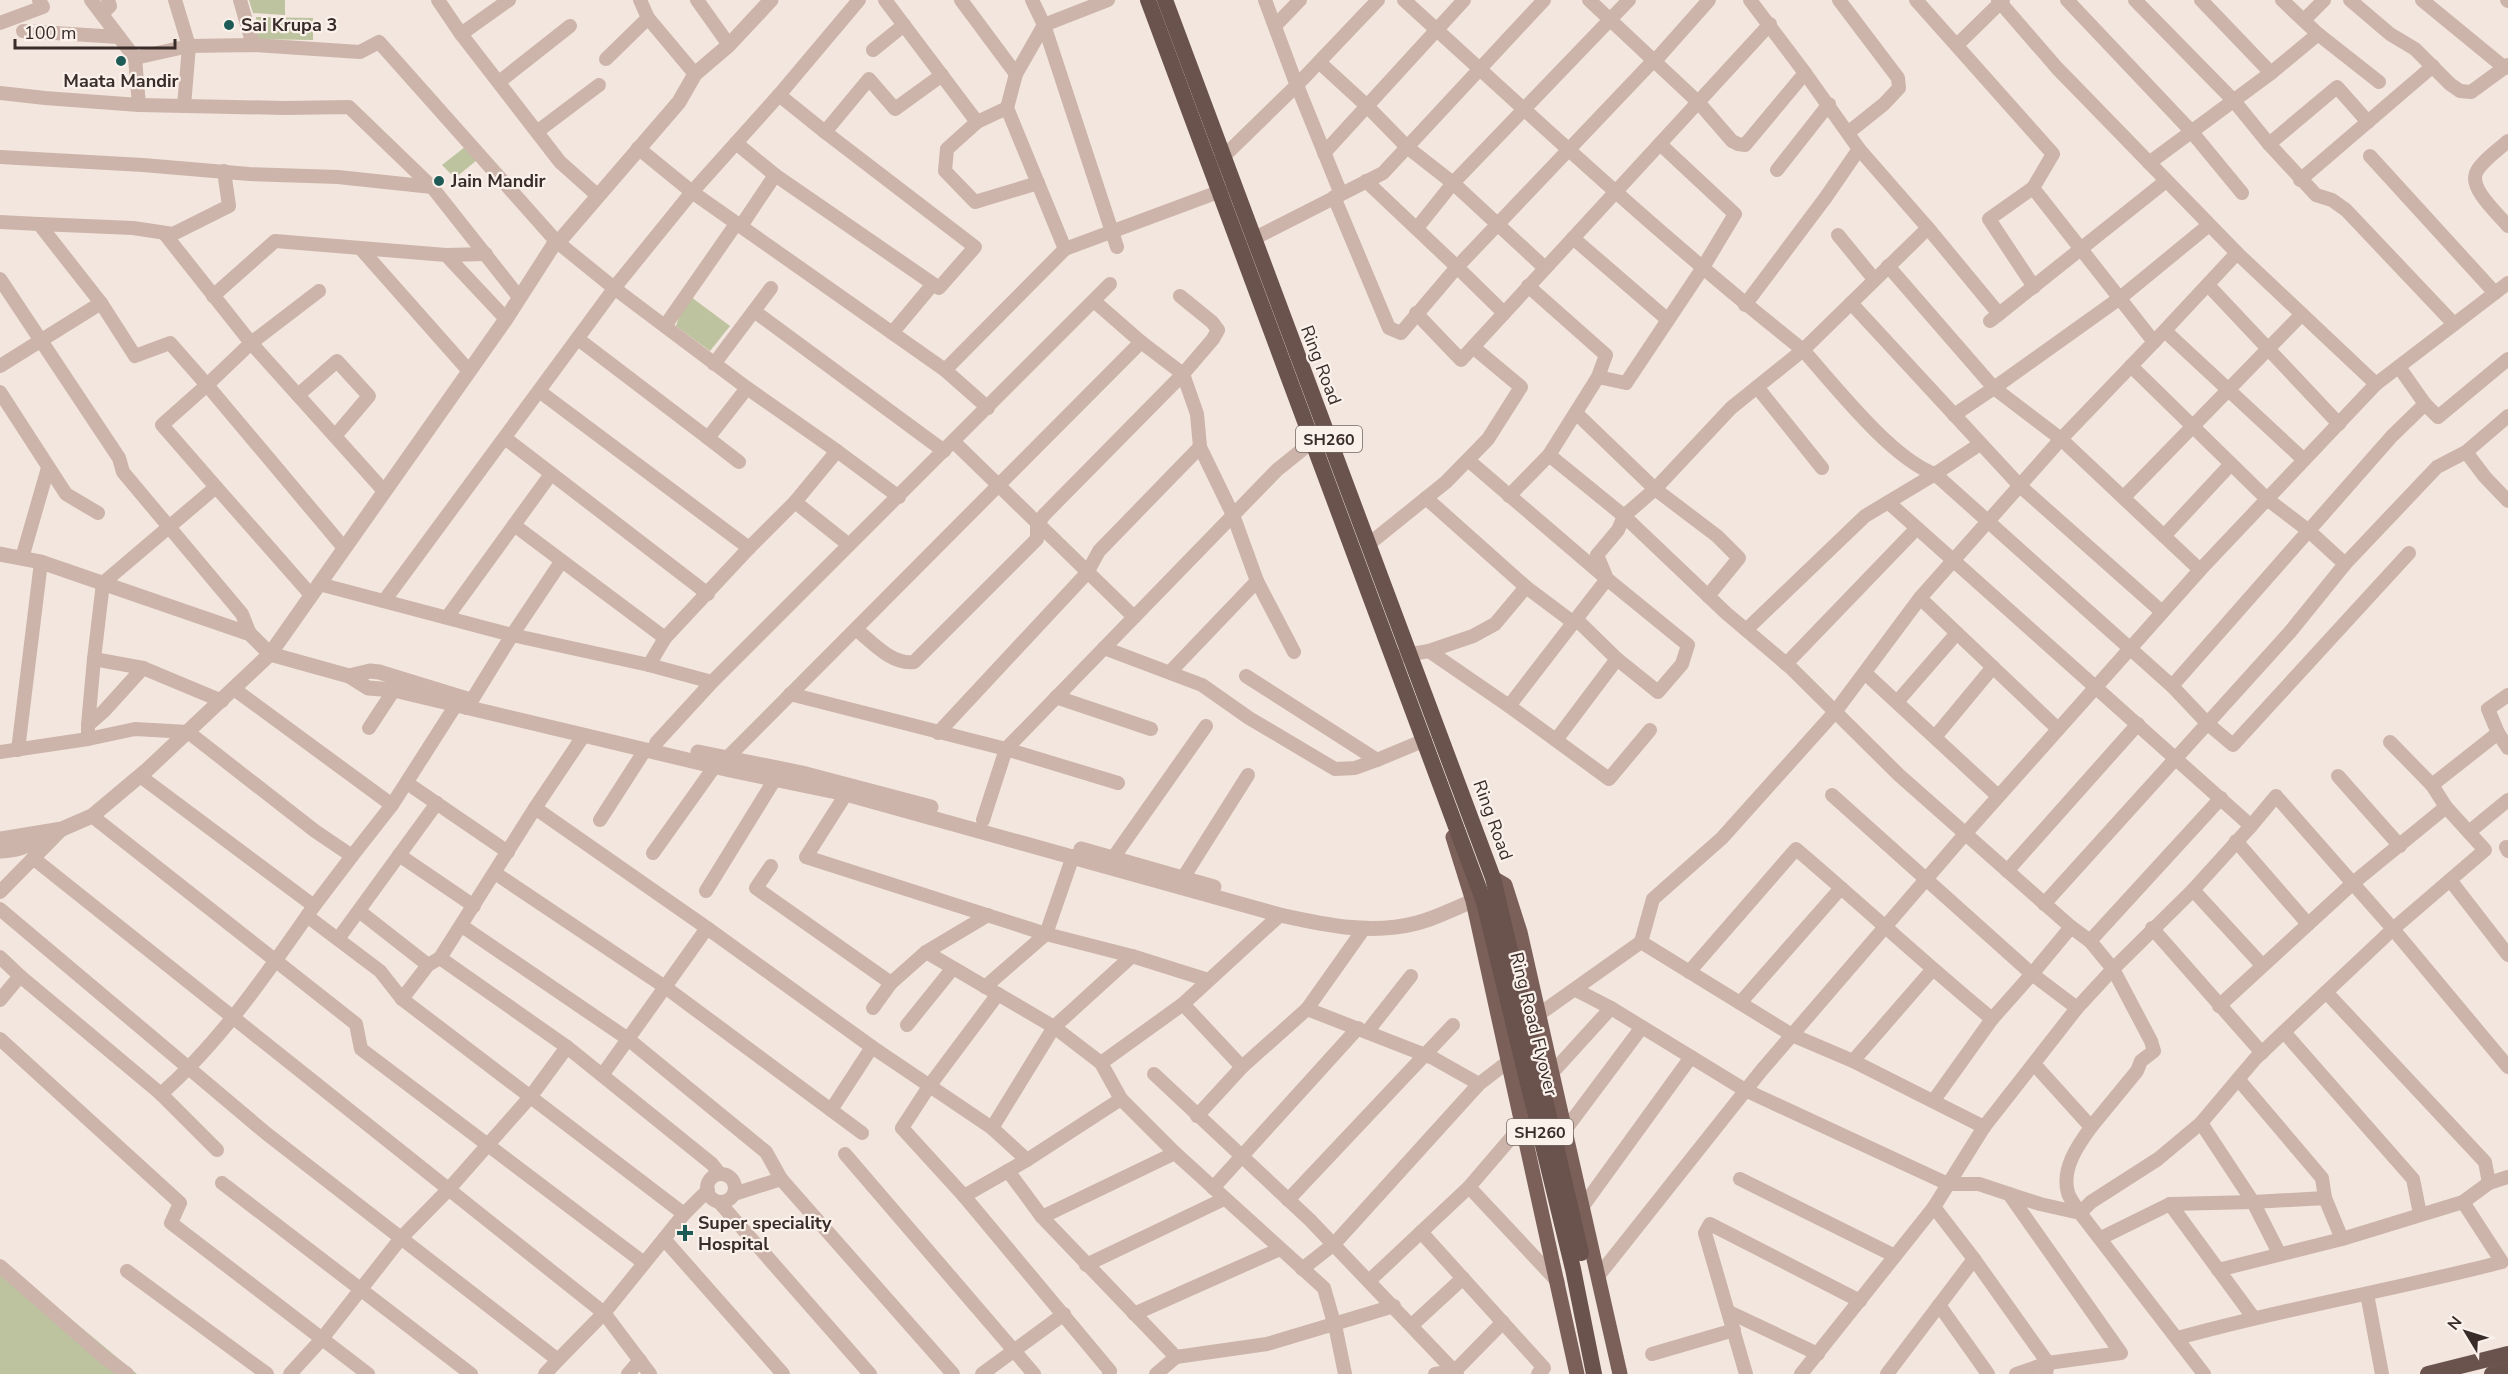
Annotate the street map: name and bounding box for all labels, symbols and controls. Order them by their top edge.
scale bar [15,12,176,50]
place label: Sai Krupa 3 [241,13,337,37]
marker: Sai Krupa 3 [222,18,236,32]
text: 100 m [24,21,76,45]
marker: Maata Mandir [114,54,128,68]
place label: Maata Mandir [63,69,179,93]
place label: Jain Mandir [450,169,546,193]
marker: Jain Mandir [432,174,446,188]
street label: Ring Road [1295,322,1347,408]
road number: SH260 [1296,426,1362,452]
street label: Ring Road [1467,777,1519,863]
street label: Ring Road Flyover [1505,950,1564,1099]
road number: SH260 [1507,1119,1573,1145]
place label: Super speciality Hospital [698,1211,832,1256]
marker: Super speciality Hospital [676,1224,694,1242]
north arrow [2436,1302,2496,1362]
text: N [2443,1312,2467,1335]

